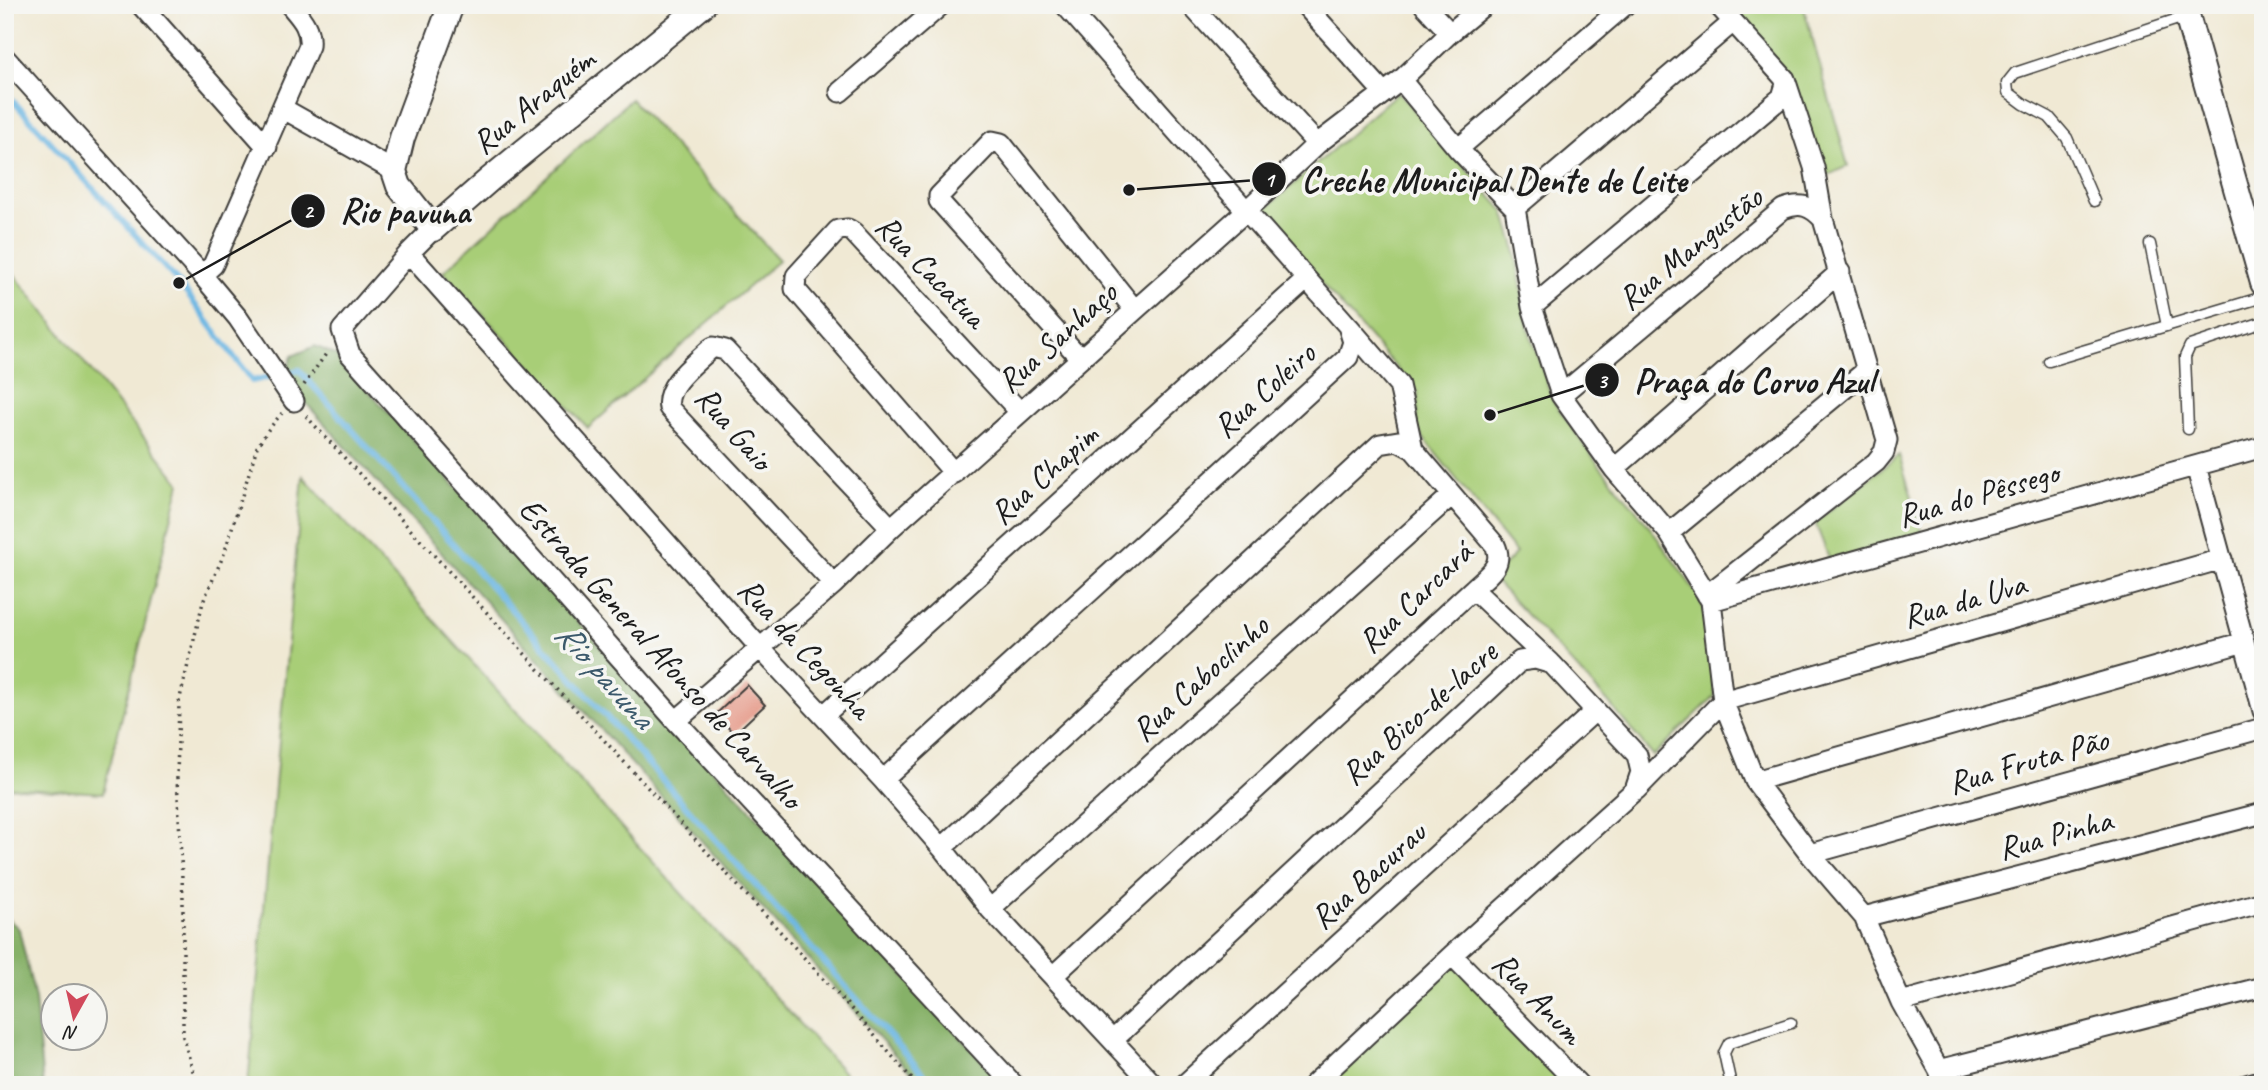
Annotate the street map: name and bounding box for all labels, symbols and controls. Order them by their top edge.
street label: Rua Araquém [463,37,605,163]
callout: Creche Municipal Dente de Leite [1252,151,1700,207]
text: Creche Municipal Dente de Leite [1302,158,1689,203]
text: 1 [1264,167,1276,193]
street label: Rua Mangustão [1609,175,1773,319]
callout: Rio pavuna [291,183,485,239]
text: Rio pavuna [340,189,473,234]
text: 2 [303,198,315,224]
street label: Rua Cacatua [866,205,997,339]
street label: Rua Sanhaço [988,271,1128,402]
street label: Rua Coleiro [1204,332,1325,447]
callout: Praça do Corvo Azul [1585,352,1887,408]
text: Praça do Corvo Azul [1634,359,1881,404]
text: 3 [1597,368,1609,394]
street label: Rua Gaio [686,377,784,481]
street label: Rua Chapim [981,413,1108,534]
street label: Rua do Pêssego [1893,450,2066,537]
street label: Estrada General Afonso de Carvalho [510,489,814,820]
street label: Rua Carcará [1349,529,1484,662]
street label: Rua da Uva [1898,562,2033,638]
street label: Rua da Cegonha [729,569,883,729]
street label: Rua Caboclinho [1123,604,1278,751]
water label: Rio pavuna [545,612,667,740]
street label: Rua Bico-de-lacre [1332,630,1508,794]
street label: Rua Fruta Pão [1943,718,2115,804]
street label: Rua Pinha [1993,798,2119,869]
street label: Rua Bacurau [1301,811,1436,938]
street label: Rua Anum [1483,943,1594,1055]
north arrow [38,982,108,1052]
text: N [61,1020,79,1046]

